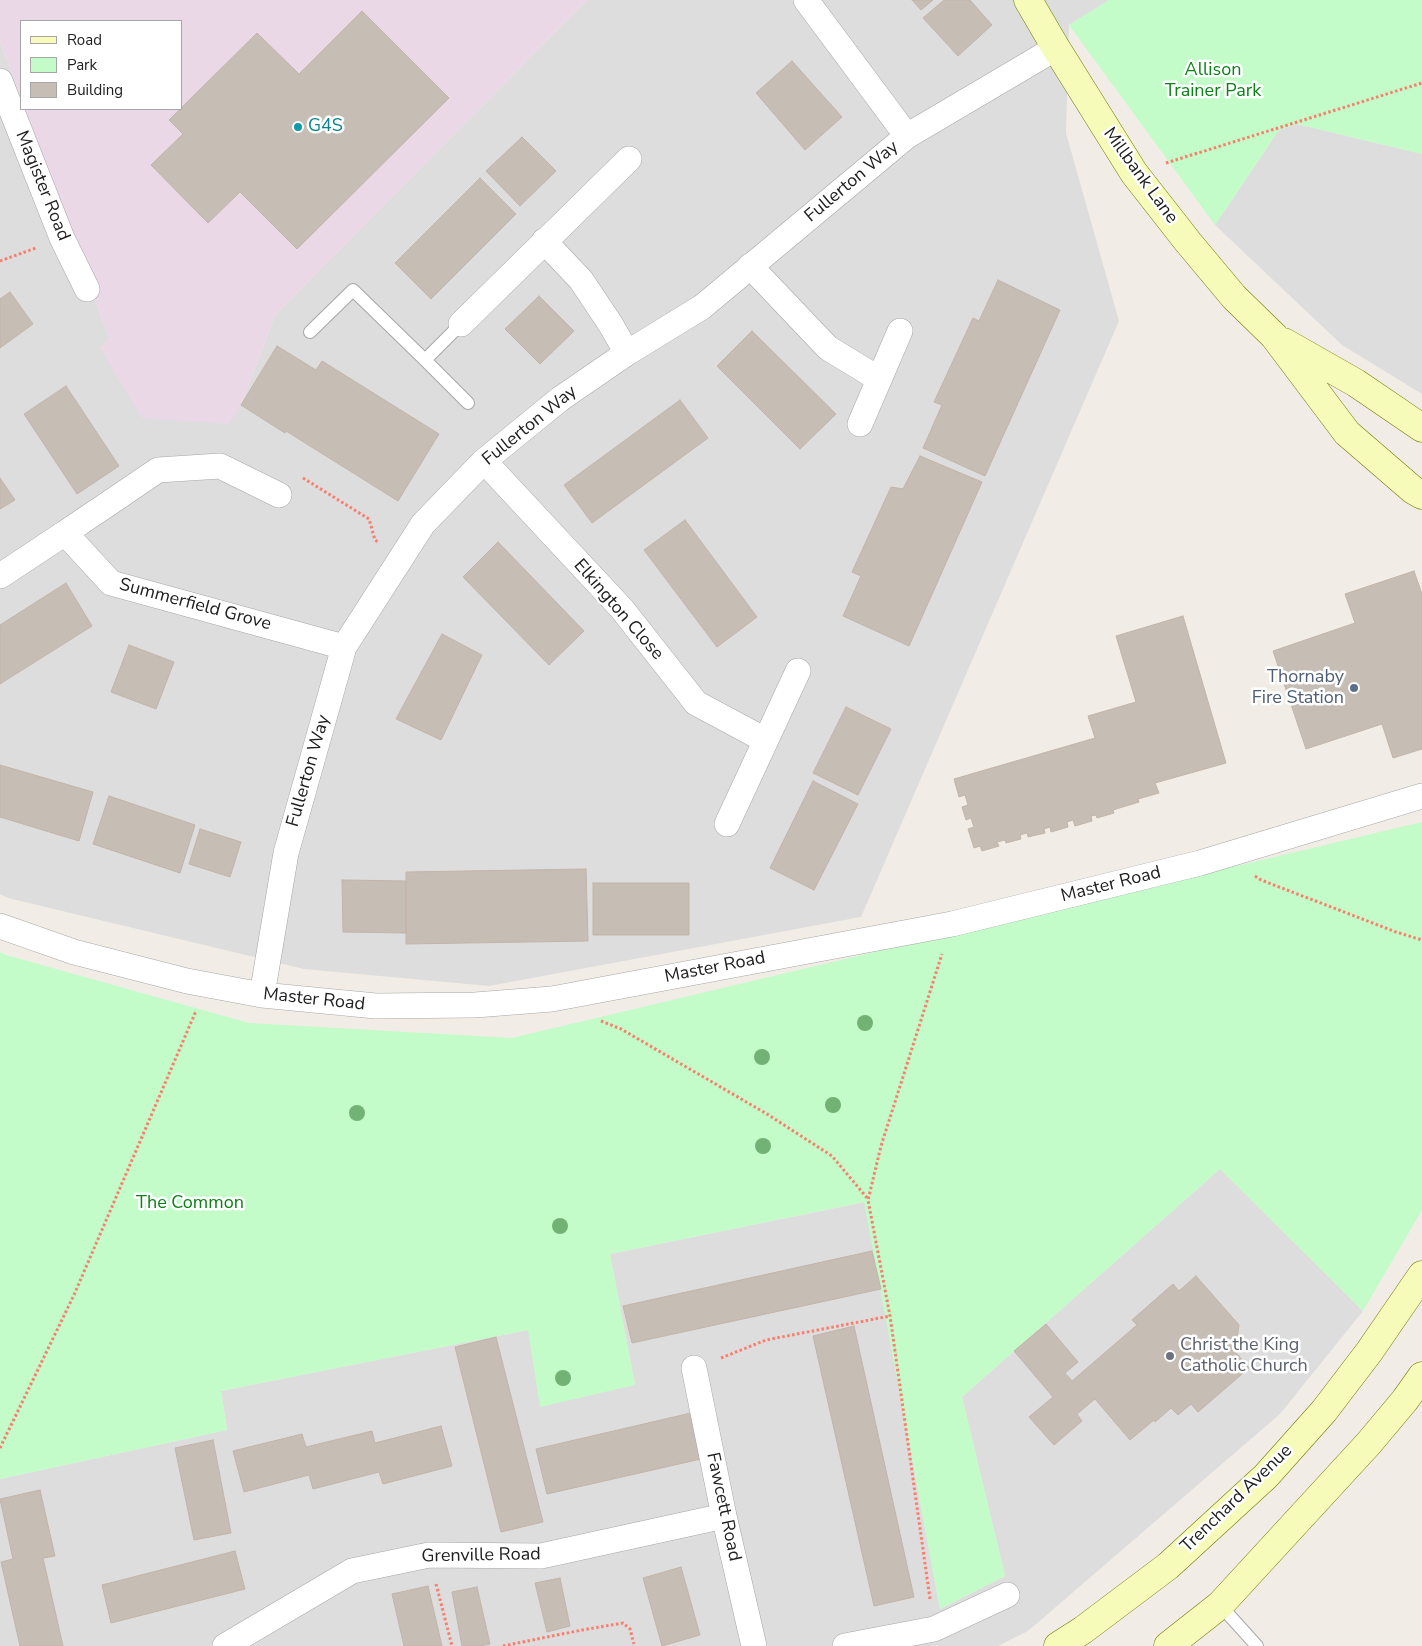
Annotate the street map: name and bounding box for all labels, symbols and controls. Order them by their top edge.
legend [20,20,182,110]
text: Road [67,30,102,50]
text: Park [67,55,97,75]
park label: Allison Trainer Park [1165,60,1261,102]
text: Building [67,80,123,100]
place label: G4S [308,116,343,138]
marker: G4S [292,121,304,133]
street label: Millbank Lane [1098,124,1182,228]
street label: Magister Road [10,128,74,244]
street label: Fullerton Way [801,137,903,227]
street label: Fullerton Way [478,381,582,471]
street label: Elkington Close [568,555,668,665]
street label: Summerfield Grove [117,574,273,636]
place label: Thornaby Fire Station [1252,667,1344,710]
marker: Thornaby Fire Station [1348,682,1360,694]
street label: Fullerton Way [283,713,335,829]
street label: Master Road [1059,862,1163,908]
street label: Master Road [663,948,767,988]
street label: Master Road [262,984,366,1016]
park label: The Common [136,1193,244,1215]
place label: Christ the King Catholic Church [1180,1335,1308,1378]
marker: Christ the King Catholic Church [1164,1350,1176,1362]
street label: Trenchard Avenue [1177,1440,1297,1558]
street label: Fawcett Road [701,1451,745,1563]
street label: Grenville Road [421,1544,541,1568]

